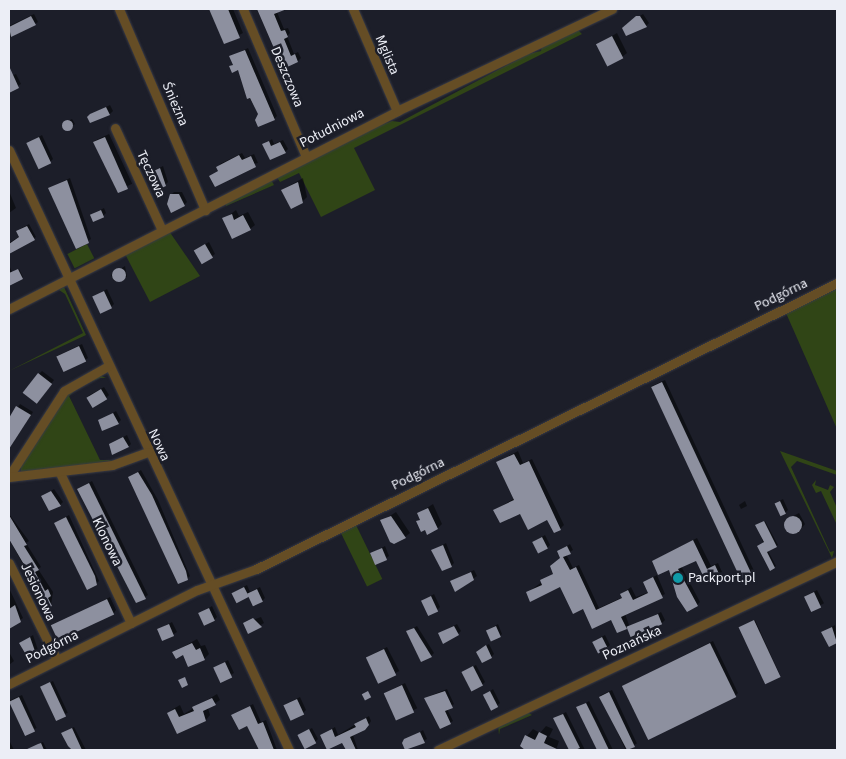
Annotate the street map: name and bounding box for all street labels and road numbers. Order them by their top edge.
street label: Mglista [371,33,403,77]
street label: Deszczowa [267,44,307,110]
street label: Śnieżna [158,79,192,129]
street label: Południowa [297,105,367,151]
street label: Tęczowa [133,148,169,200]
street label: Podgórna [752,275,810,315]
street label: Nowa [144,426,174,464]
street label: Podgórna [389,454,447,494]
street label: Klonowa [88,515,126,569]
street label: Jesionowa [17,560,59,624]
street label: Poznańska [600,622,664,664]
street label: Podgórna [23,627,81,667]

